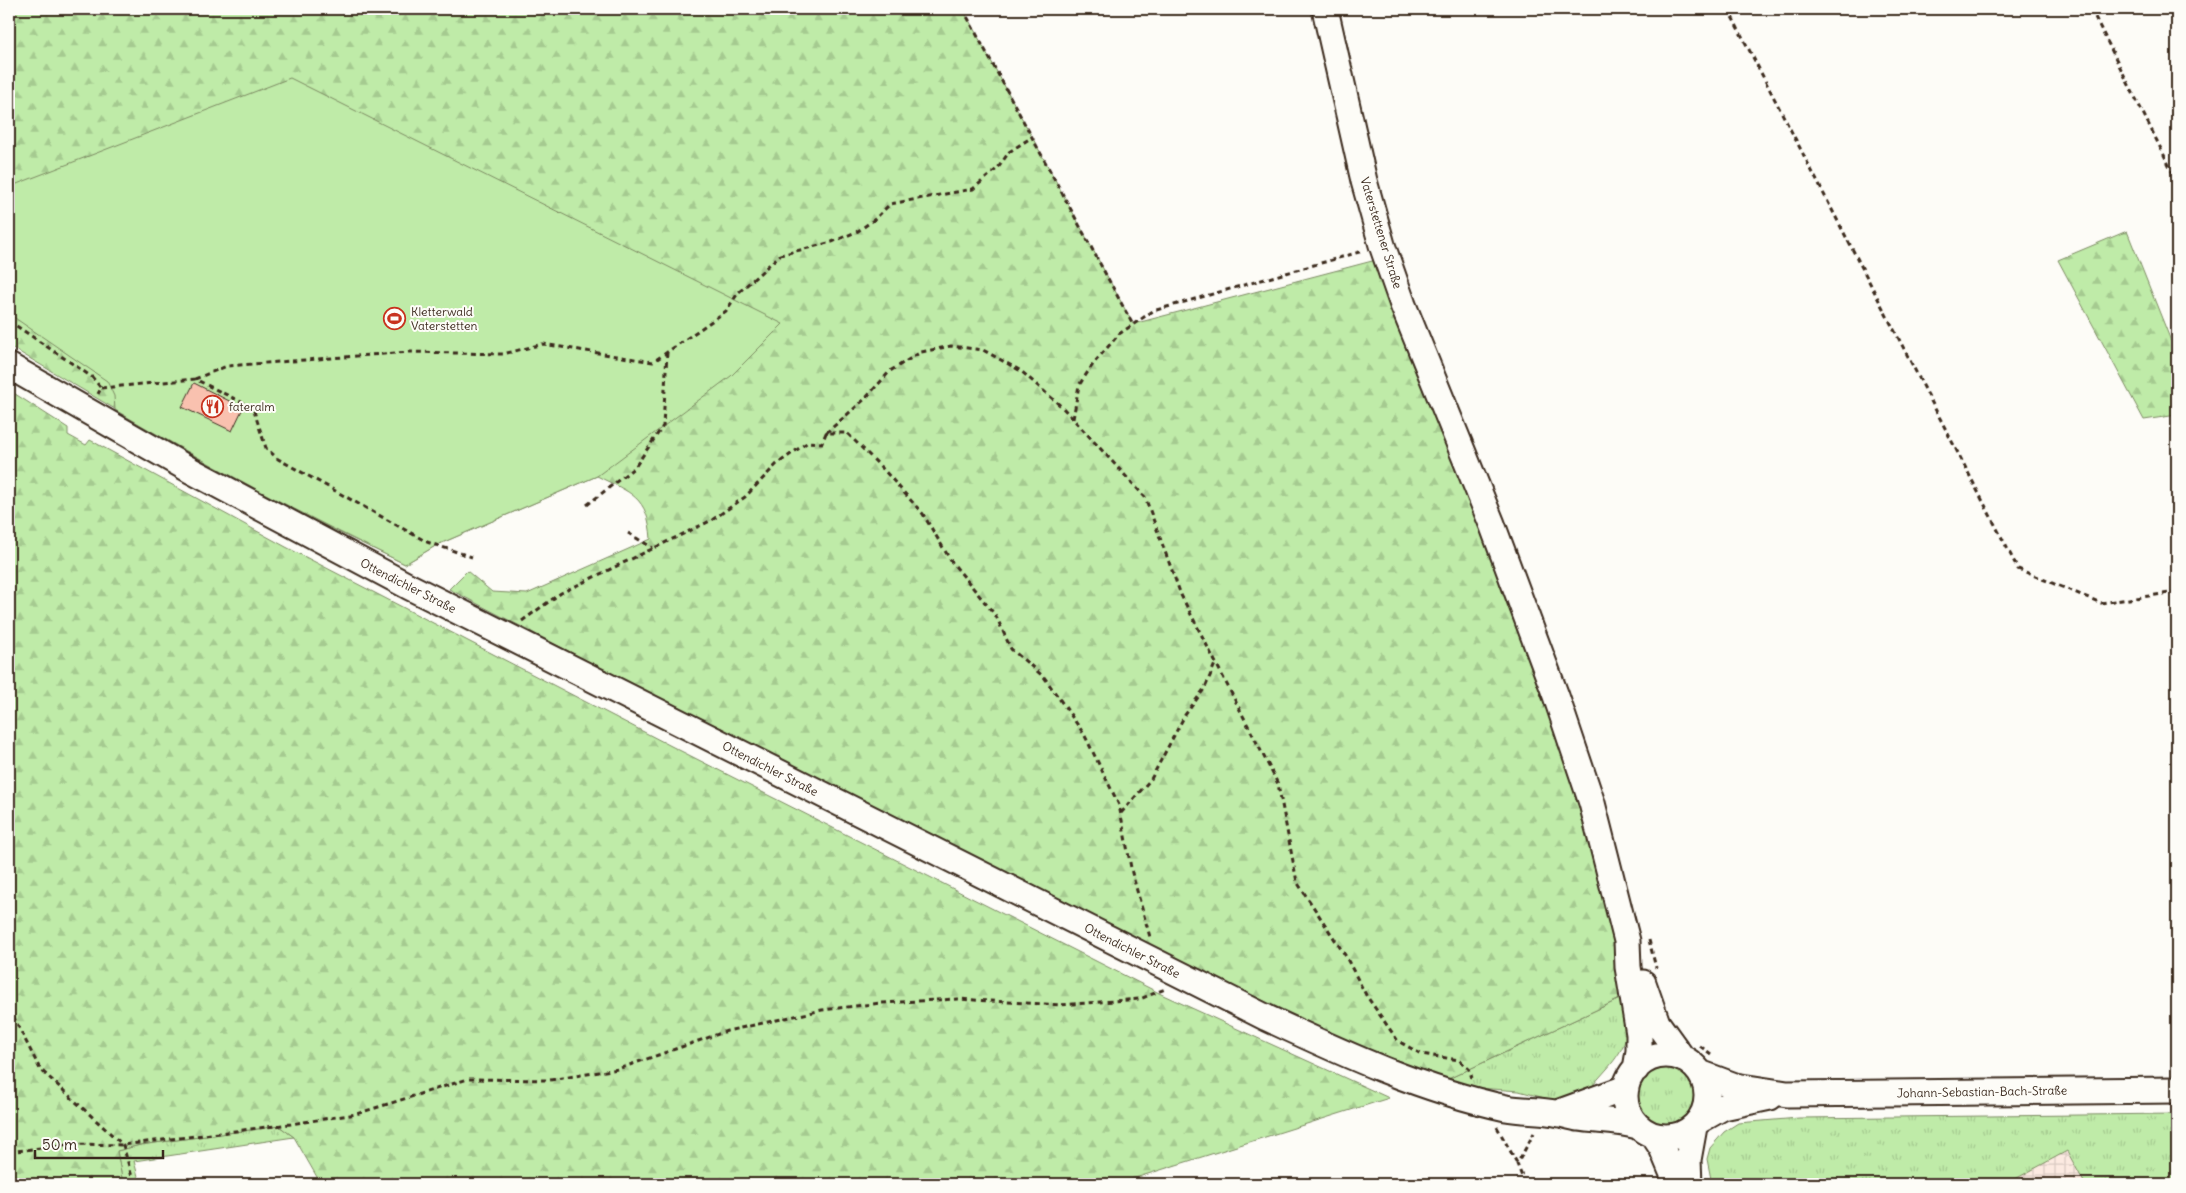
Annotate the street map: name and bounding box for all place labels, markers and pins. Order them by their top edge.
place label: Kletterwald Vaterstetten [411,304,477,333]
sports icon: Kletterwald Vaterstetten [383,307,407,331]
restaurant icon: fateralm [201,395,225,419]
place label: fateralm [229,399,275,414]

